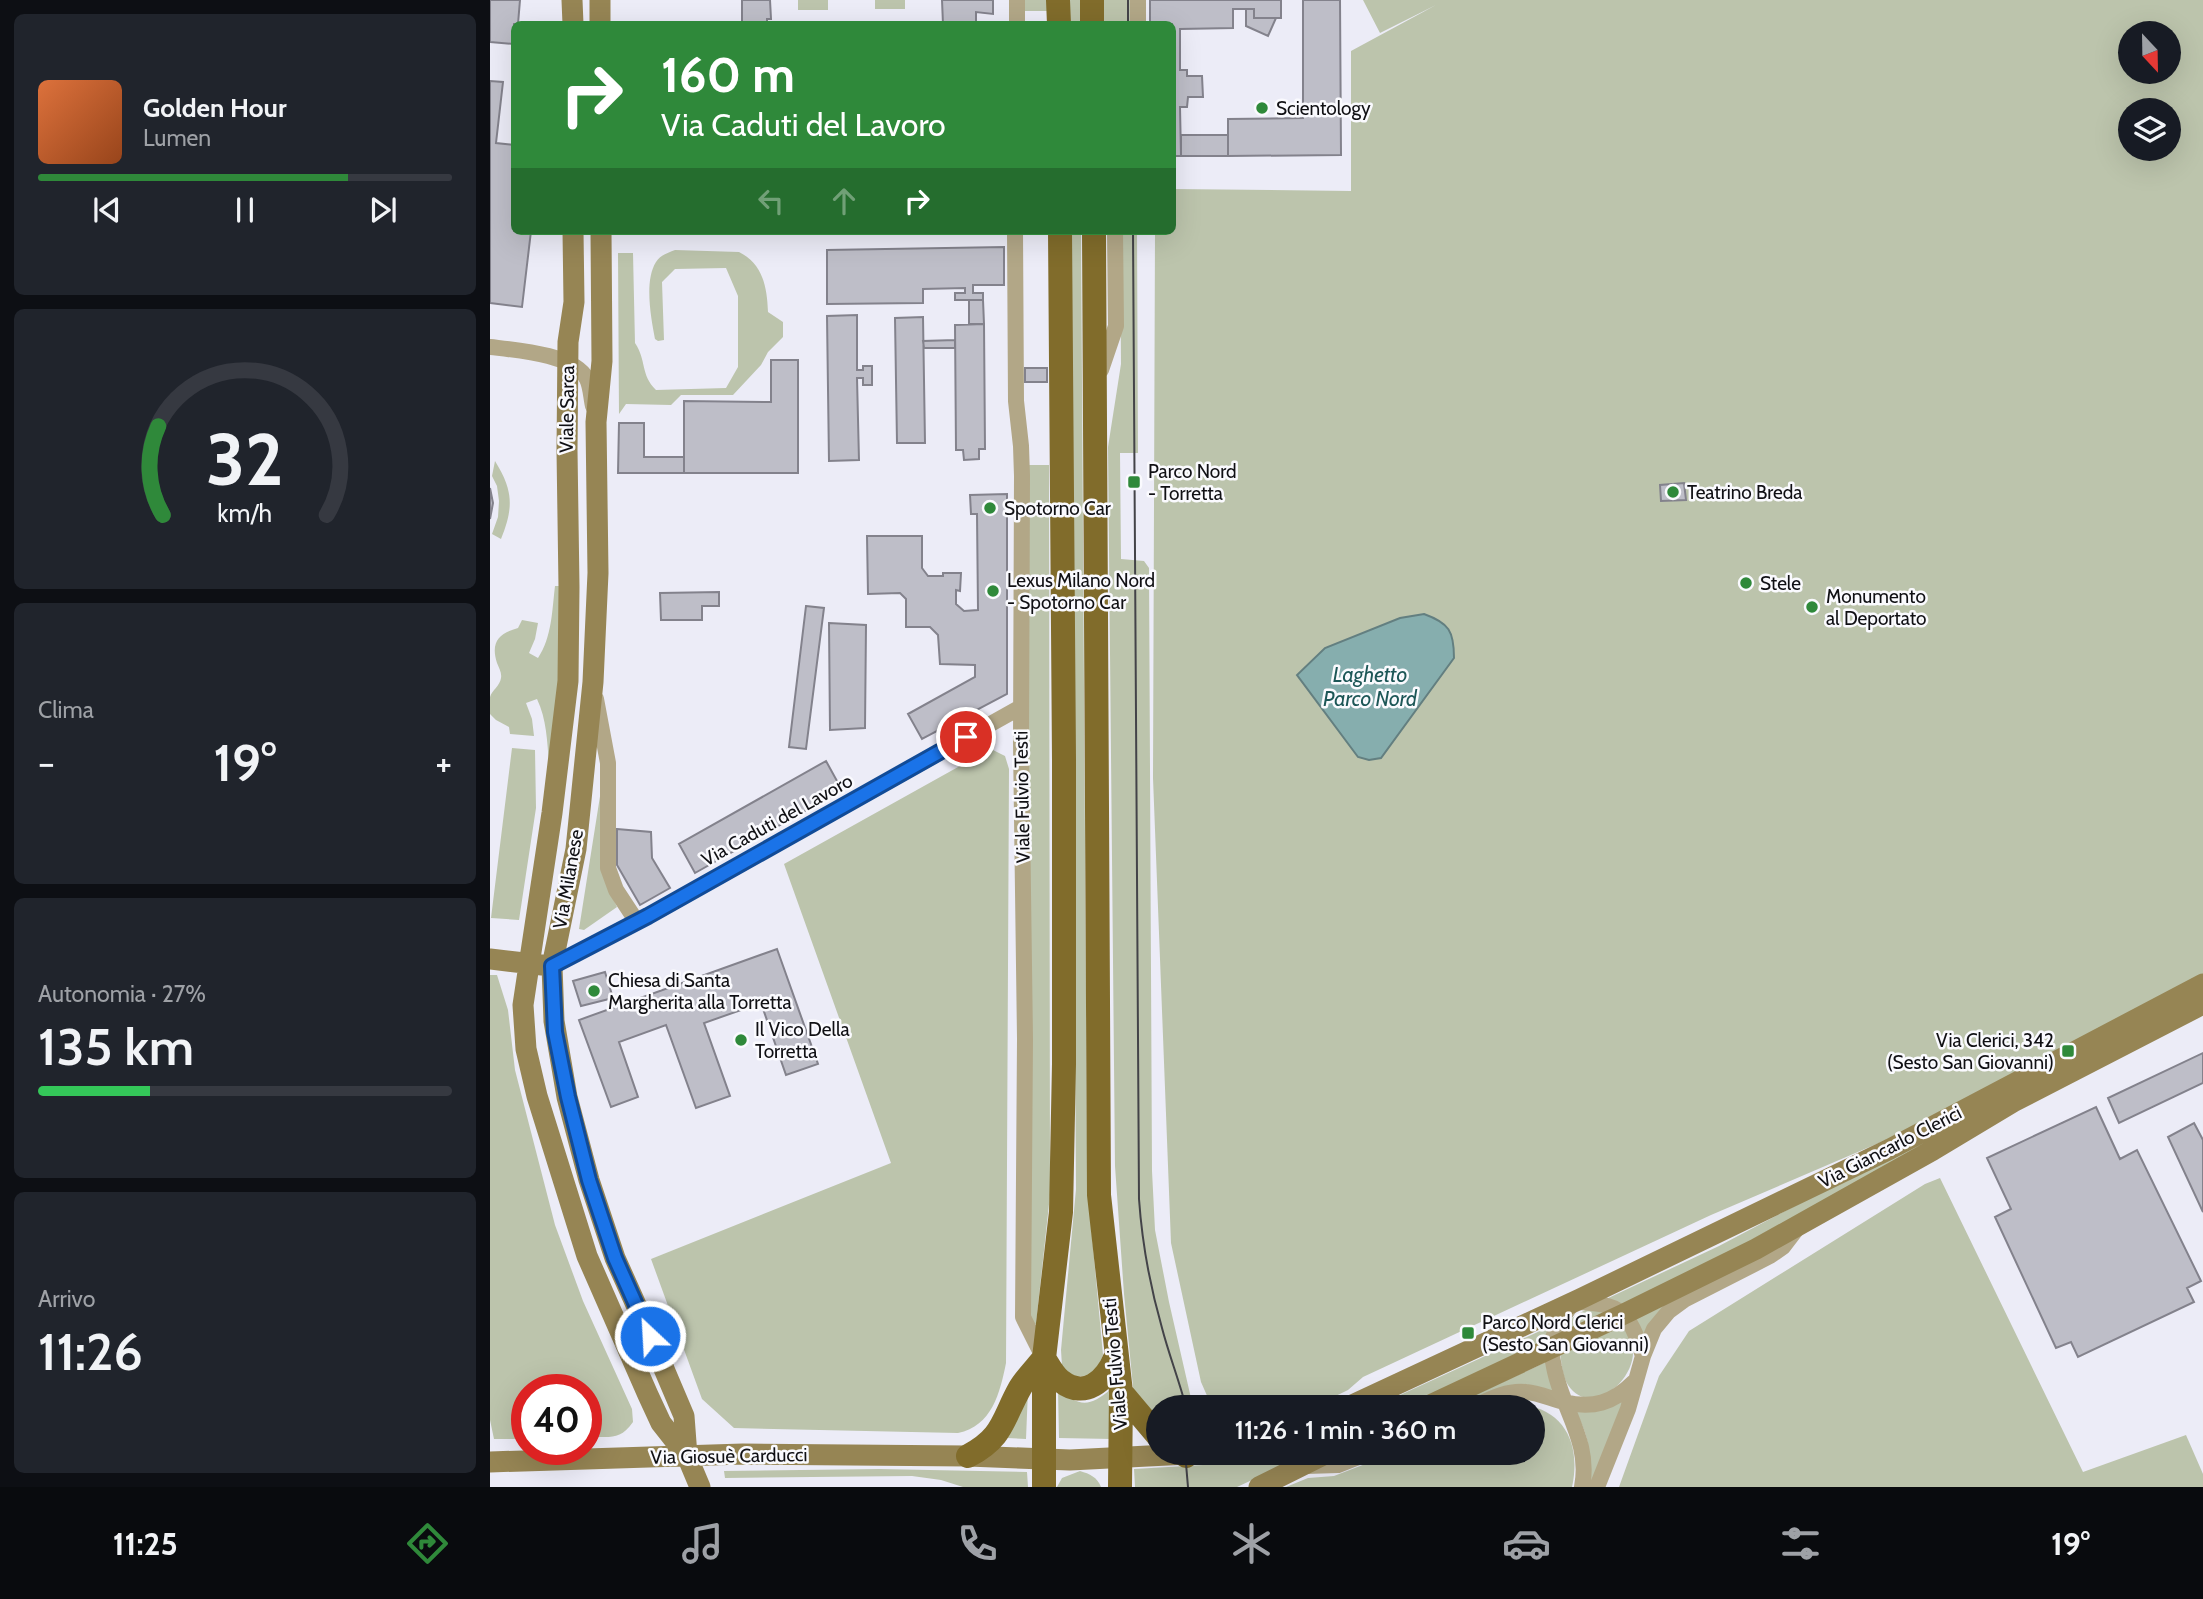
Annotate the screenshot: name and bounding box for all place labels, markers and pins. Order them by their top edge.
place label: Scientology [1276,97,1371,120]
marker: Scientology [1254,100,1270,116]
place label: Parco Nord - Torretta [1148,460,1237,505]
marker: Parco Nord - Torretta [1126,474,1142,490]
place label: Teatrino Breda [1687,481,1802,504]
marker: Teatrino Breda [1665,484,1681,500]
place label: Spotorno Car [1004,497,1111,520]
marker: Spotorno Car [982,500,998,516]
place label: Lexus Milano Nord - Spotorno Car [1007,569,1155,614]
place label: Stele [1760,572,1801,595]
marker: Stele [1738,575,1754,591]
marker: Lexus Milano Nord - Spotorno Car [985,583,1001,599]
place label: Monumento al Deportato [1826,585,1926,630]
marker: Monumento al Deportato [1804,599,1820,615]
pin [936,707,996,767]
place label: Chiesa di Santa Margherita alla Torretta [608,969,792,1014]
marker: Chiesa di Santa Margherita alla Torretta [586,983,602,999]
place label: Il Vico Della Torretta [755,1018,850,1063]
place label: Via Clerici, 342 (Sesto San Giovanni) [1887,1029,2054,1074]
marker: Il Vico Della Torretta [733,1032,749,1048]
marker: Via Clerici, 342 (Sesto San Giovanni) [2060,1043,2076,1059]
place label: Parco Nord Clerici (Sesto San Giovanni) [1482,1311,1649,1356]
marker: Parco Nord Clerici (Sesto San Giovanni) [1460,1325,1476,1341]

